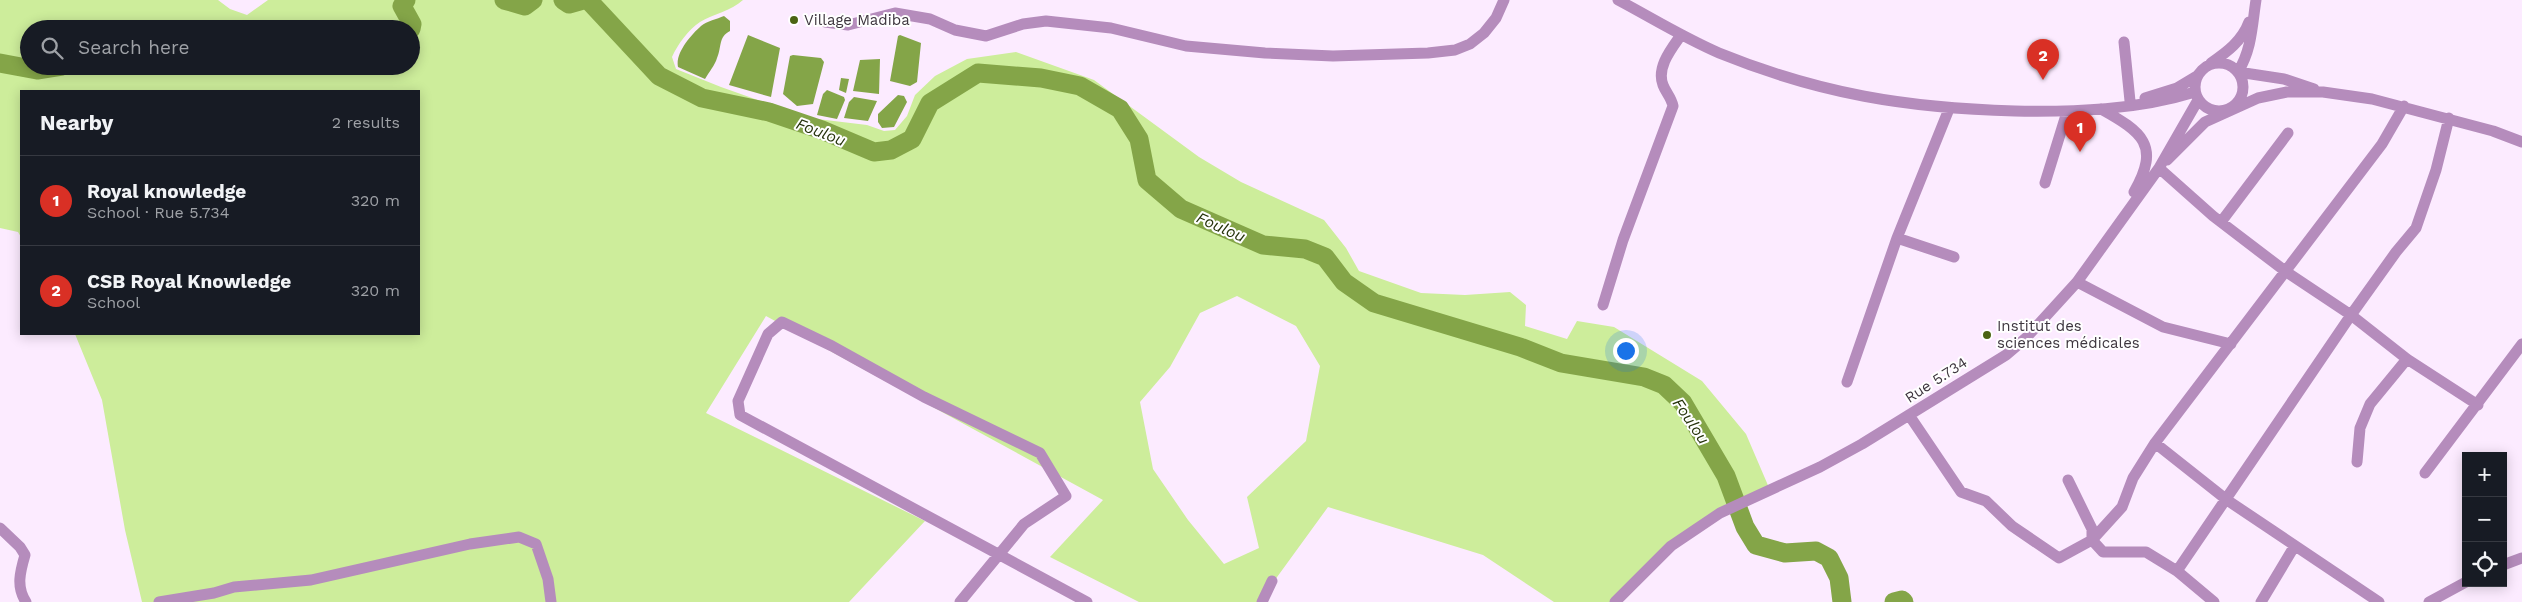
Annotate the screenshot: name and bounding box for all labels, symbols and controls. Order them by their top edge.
place label: Village Madiba [804,11,910,29]
marker: Village Madiba [788,14,800,26]
search box [20,20,420,75]
icon: search [38,34,66,62]
text: Search here [78,36,189,59]
pin: 2 [2027,39,2059,80]
text: Nearby [40,110,113,135]
pin: 1 [2064,111,2096,152]
text: 2 results [332,113,400,132]
water label: Foulou [794,114,849,150]
text: Royal knowledge [87,180,246,203]
text: 1 [53,191,59,210]
text: 320 m [351,191,400,210]
text: School · Rue 5.734 [87,203,229,222]
water label: Foulou [1194,208,1249,246]
text: CSB Royal Knowledge [87,270,291,293]
text: 2 [51,281,61,300]
text: 320 m [351,281,400,300]
text: School [87,293,140,312]
place label: Institut des sciences médicales [1997,317,2140,352]
marker: Institut des sciences médicales [1981,329,1993,341]
your location [1613,338,1639,364]
street label: Rue 5.734 [1902,353,1970,407]
water label: Foulou [1669,394,1713,448]
map controls [2462,452,2507,587]
button: + [2462,452,2507,497]
button: − [2462,497,2507,542]
button: locate [2462,542,2507,587]

